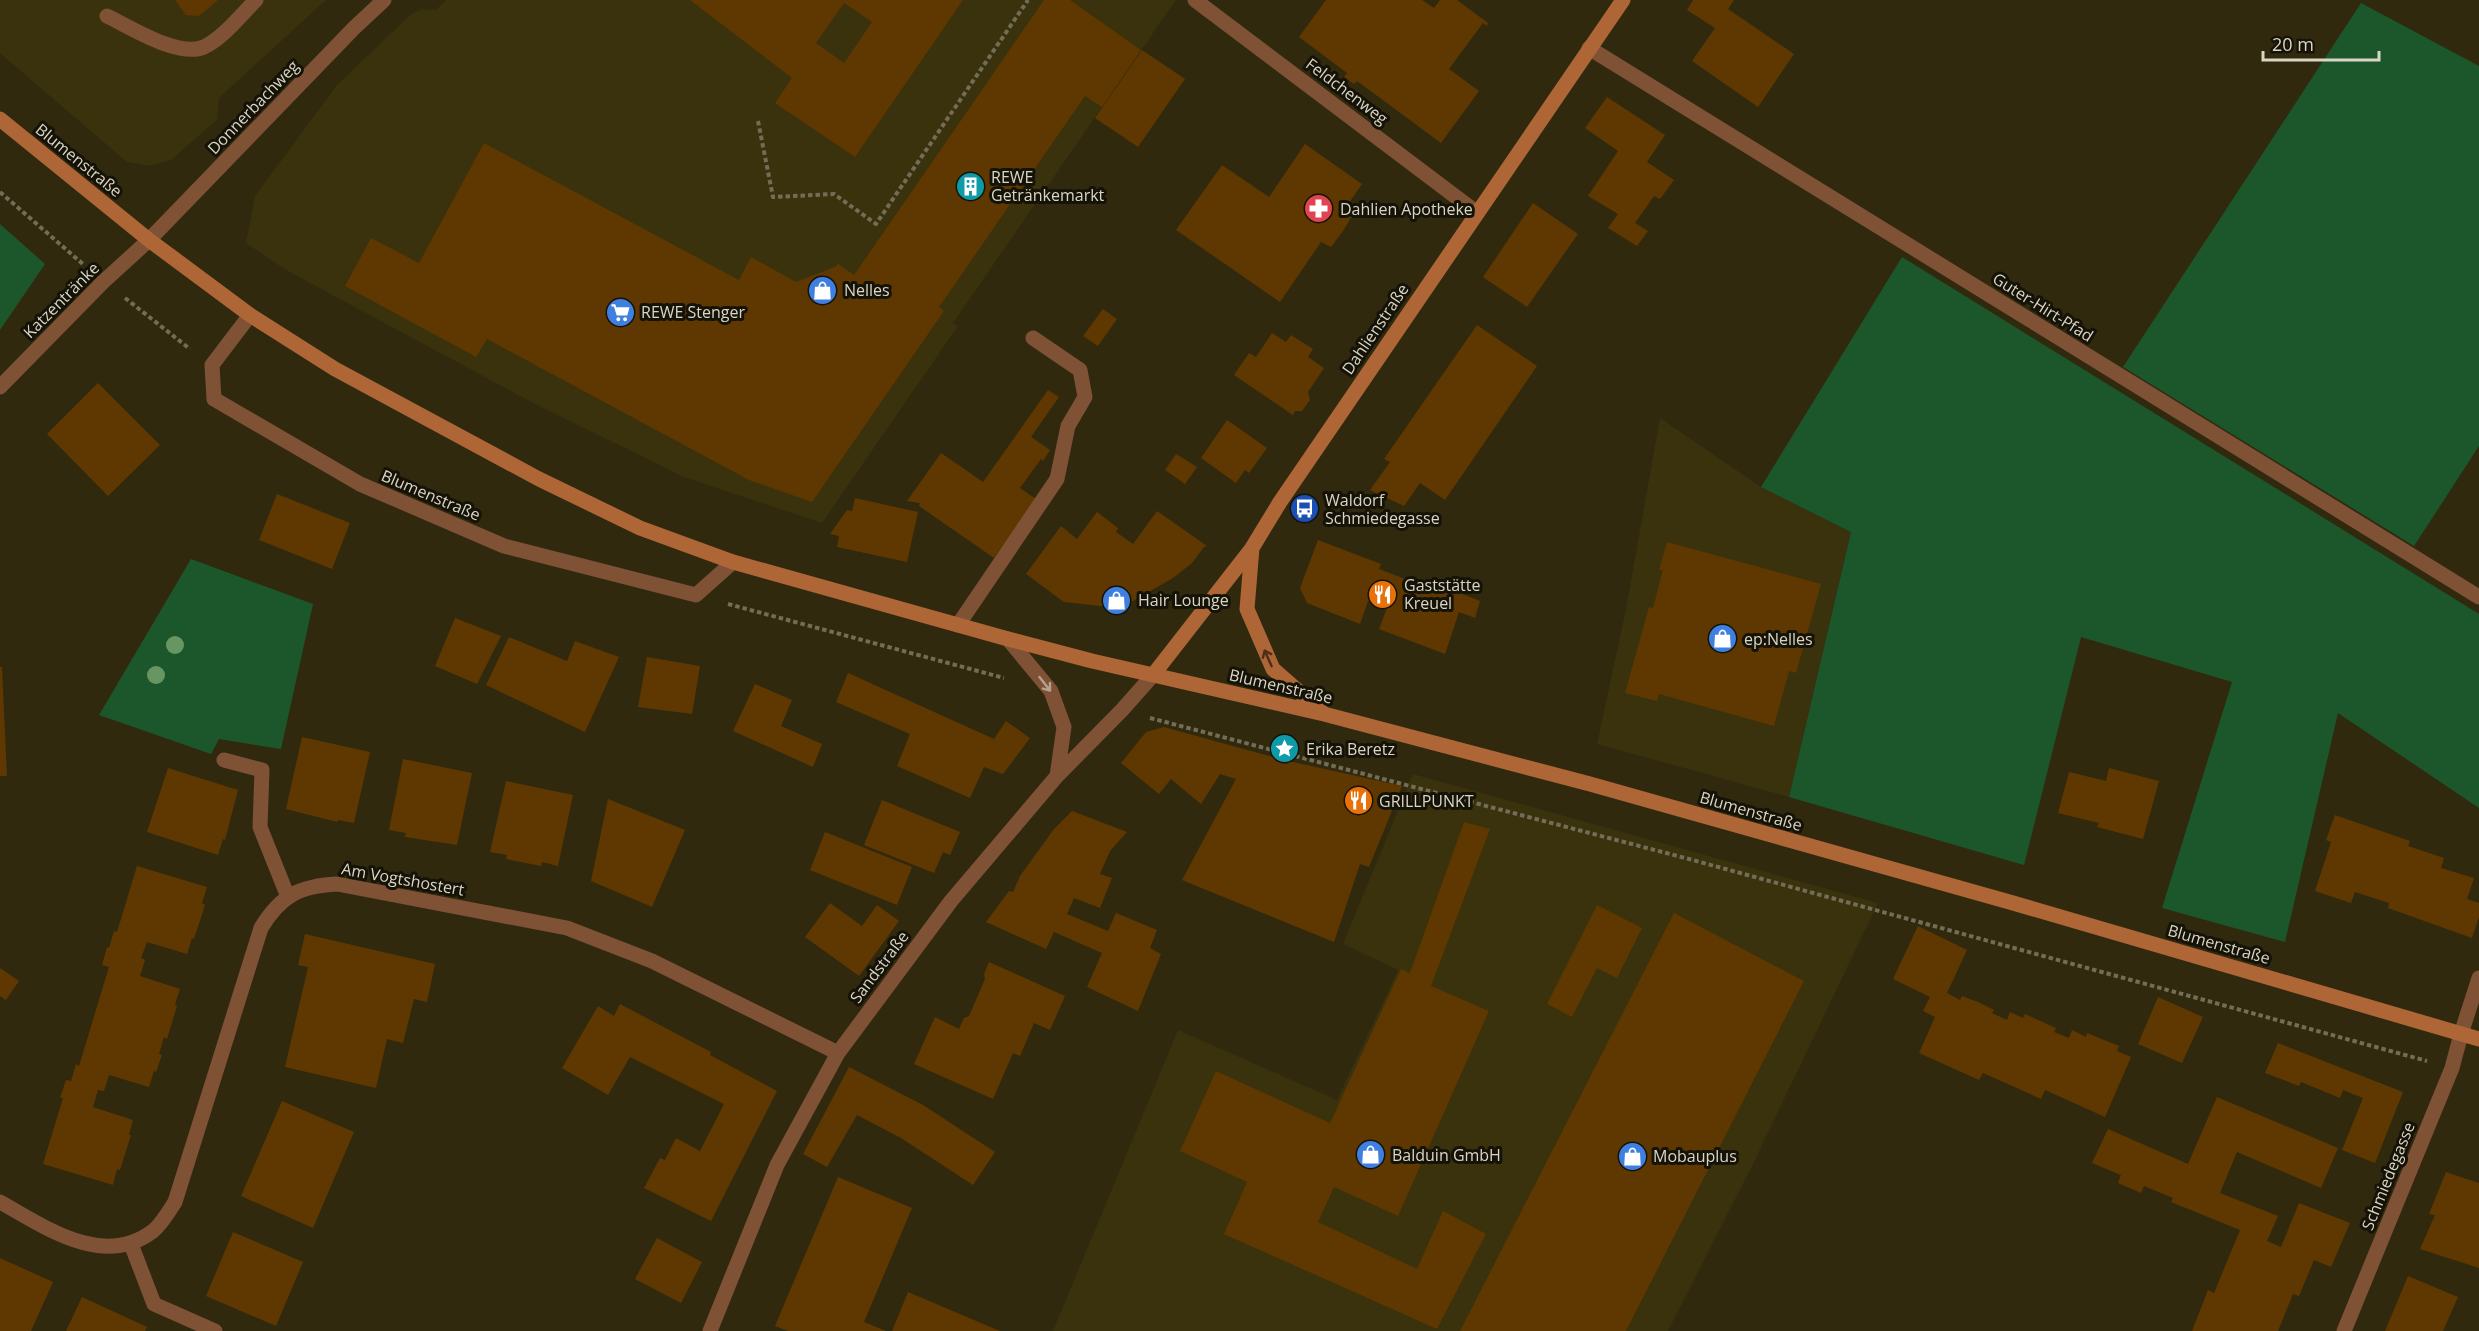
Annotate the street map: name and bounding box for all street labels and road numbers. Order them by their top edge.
street label: Feldchenweg [1301,53,1393,129]
street label: Donnerbachweg [203,55,304,159]
street label: Blumenstraße [31,118,127,202]
street label: Katzentränke [18,257,104,343]
street label: Guter-Hirt-Pfad [1989,267,2097,347]
street label: Dahlienstraße [1337,279,1413,379]
street label: Blumenstraße [378,464,484,526]
street label: Blumenstraße [1227,663,1335,709]
street label: Blumenstraße [1697,786,1805,836]
street label: Am Vogtshostert [340,857,466,901]
street label: Blumenstraße [2165,919,2273,969]
street label: Sandstraße [845,926,913,1008]
street label: Schmiedegasse [2356,1119,2420,1233]

